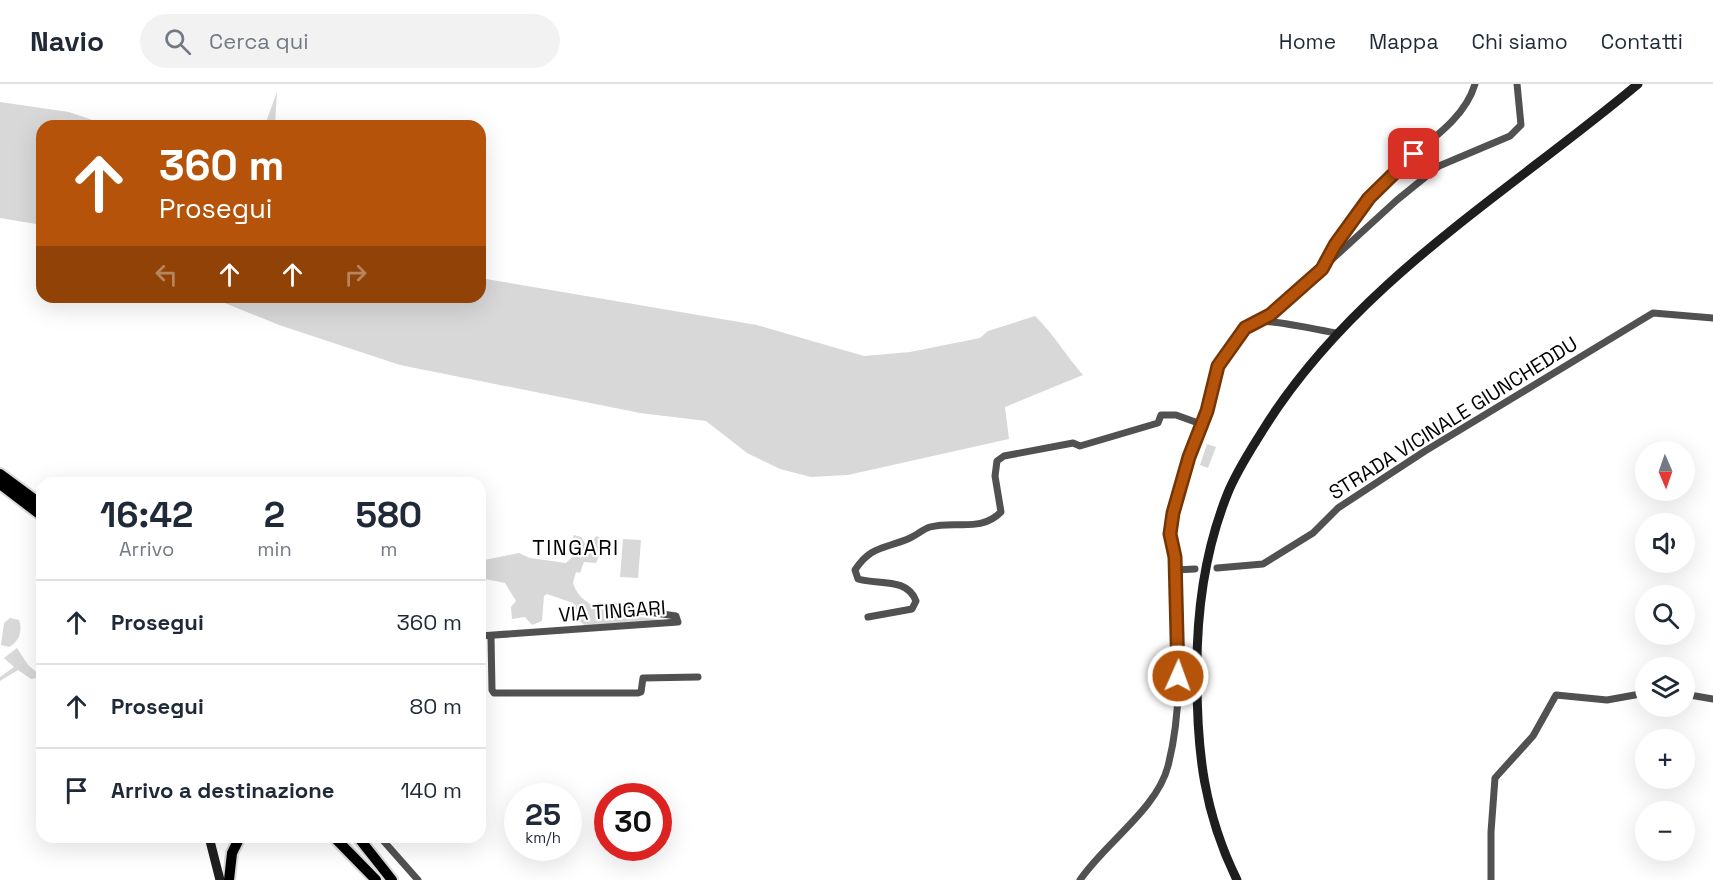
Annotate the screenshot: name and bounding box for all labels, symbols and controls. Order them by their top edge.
search box [140,14,560,68]
text: Navio [30,23,104,59]
icon: search [161,25,194,58]
text: Cerca qui [209,27,309,55]
text: Home [1279,28,1336,55]
text: Mappa [1369,28,1438,55]
text: Chi siamo [1471,28,1568,55]
text: Contatti [1601,28,1683,55]
pin [1388,128,1439,179]
icon: arrive [1397,137,1430,170]
text: 360 m [159,139,284,192]
icon: ahead [60,144,138,222]
text: Prosegui [159,191,272,226]
icon: left [150,258,183,291]
icon: ahead [213,258,246,291]
icon: ahead [276,258,309,291]
icon: right [339,258,372,291]
street label: STRADA VICINALE GIUNCHEDDU [1324,331,1582,505]
north arrow [1635,441,1695,501]
map controls [1635,441,1695,861]
text: 16:42 [100,492,193,538]
text: 2 [264,492,285,538]
text: 580 [356,492,422,538]
button: sound [1635,513,1695,573]
district label: TINGARI [532,534,620,561]
text: Arrivo [119,536,174,562]
text: min [257,536,292,562]
text: m [380,536,397,562]
button: search [1635,585,1695,645]
street label: VIA TINGARI [558,594,666,628]
icon: ahead [60,606,93,639]
text: Prosegui [111,608,204,636]
text: 360 m [397,608,462,636]
position arrow [1146,644,1210,708]
button: layers [1635,657,1695,717]
icon: ahead [60,690,93,723]
text: Prosegui [111,692,204,720]
text: 80 m [410,692,462,720]
button: + [1635,729,1695,789]
icon: arrive [60,774,93,807]
text: Arrivo a destinazione [111,776,334,804]
text: 140 m [400,776,462,804]
speed limit sign: 30 [594,783,672,861]
text: 25 [525,795,561,834]
button: − [1635,801,1695,861]
text: km/h [525,828,561,847]

